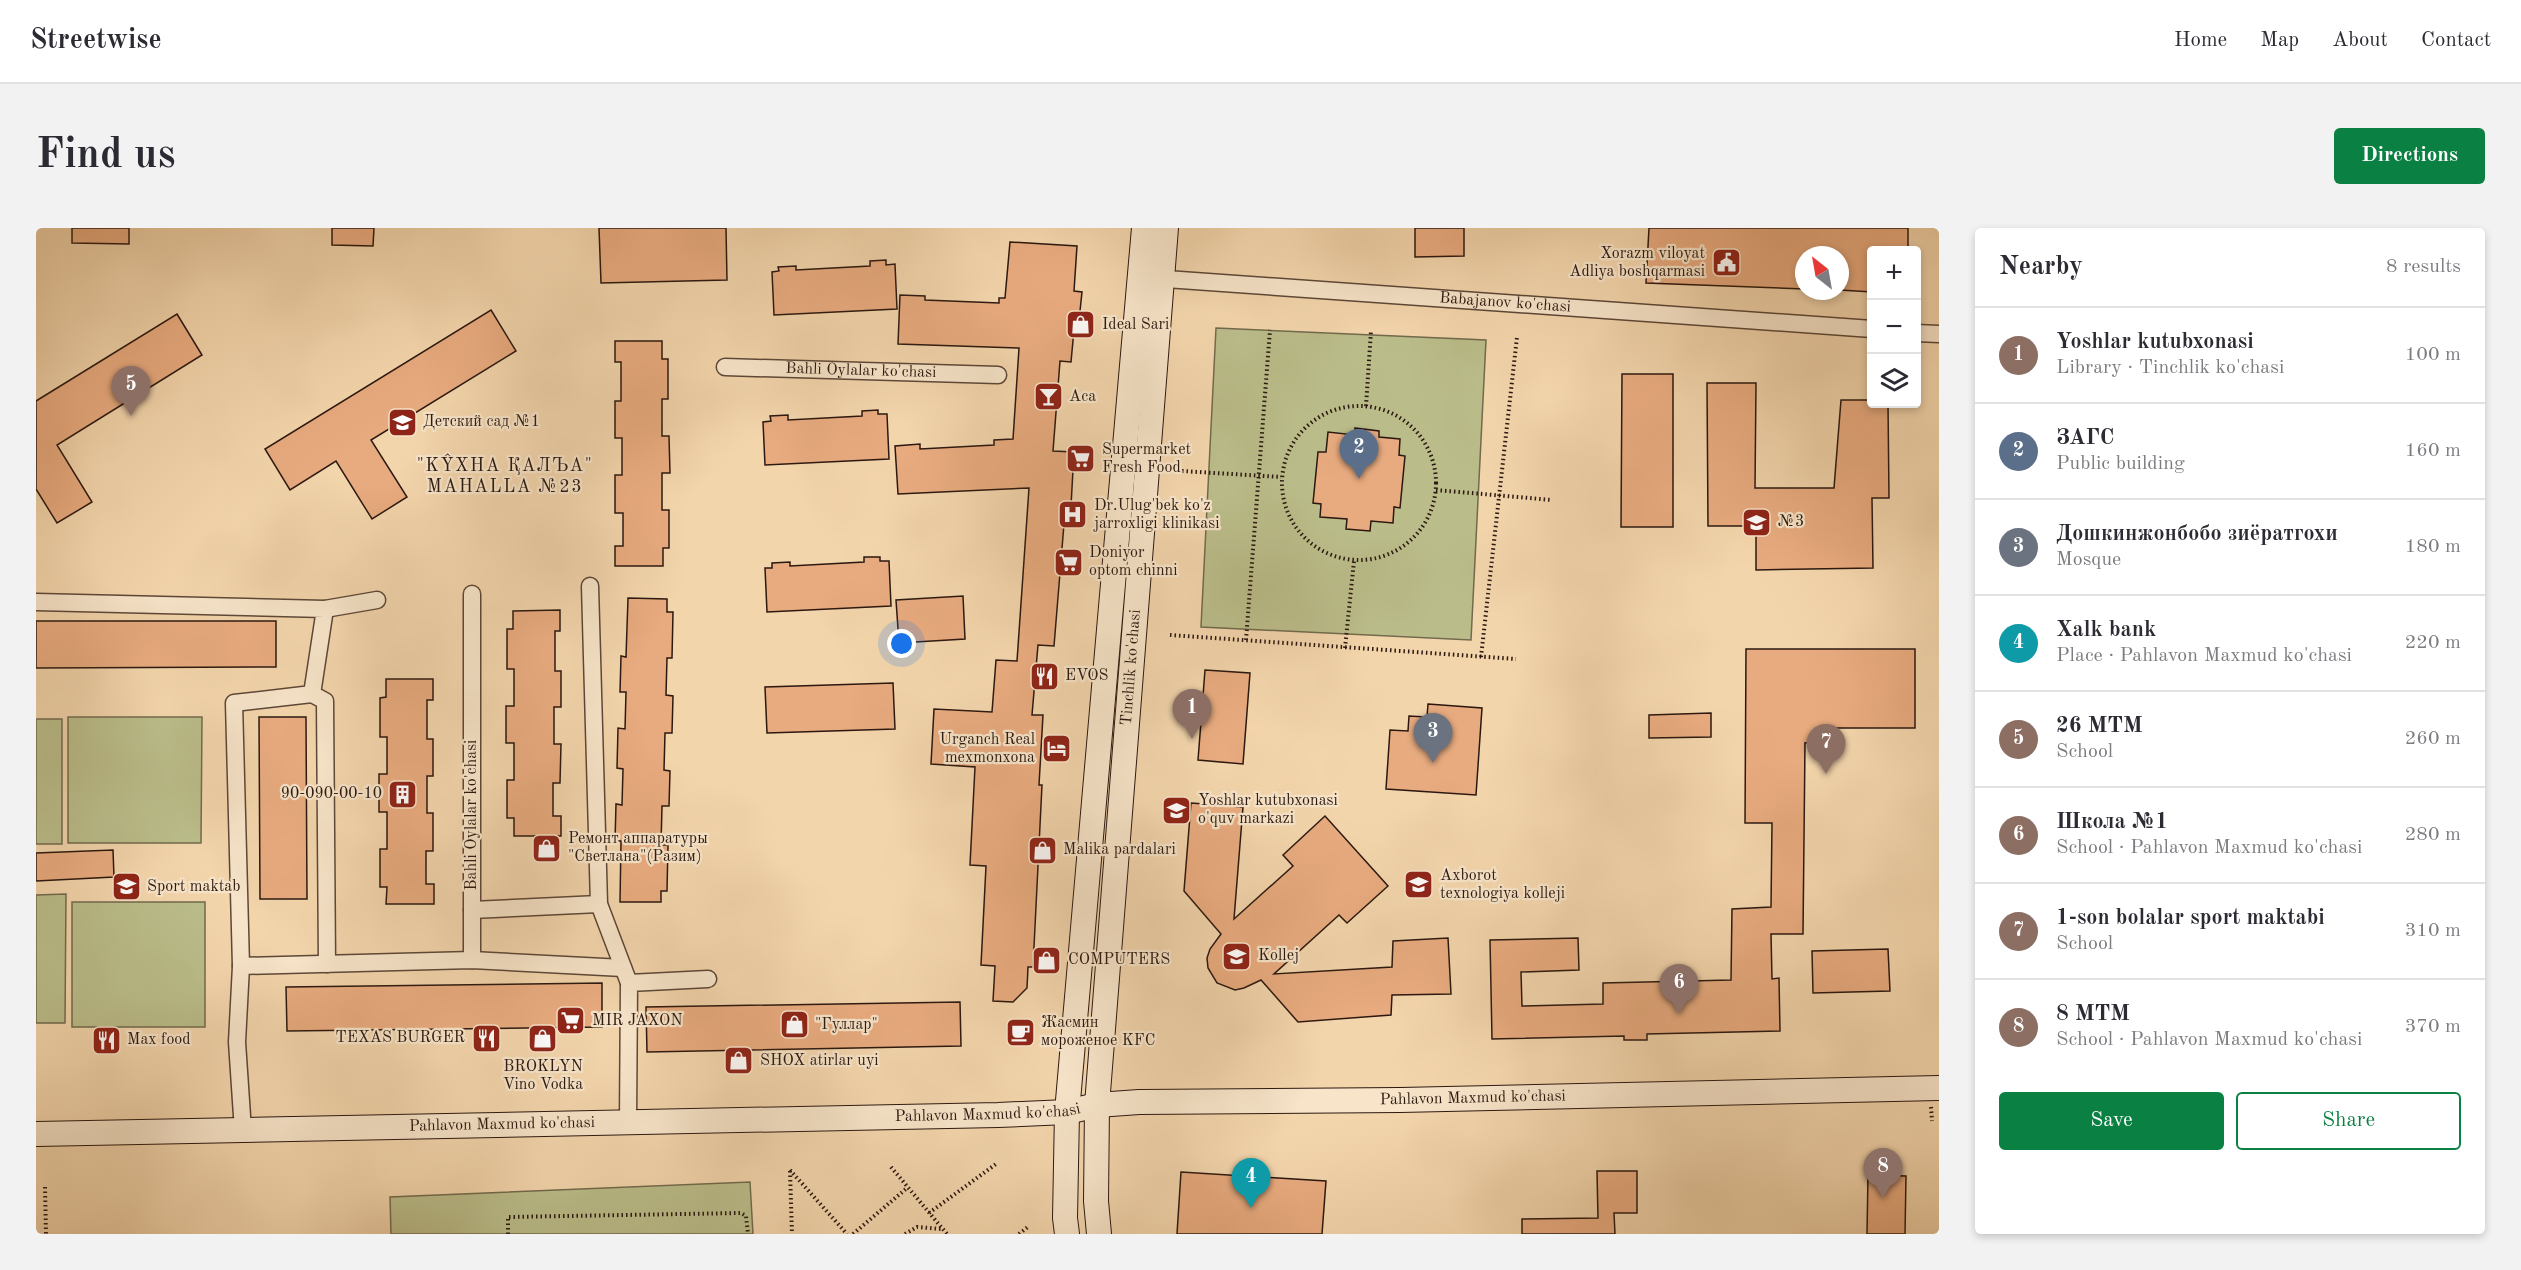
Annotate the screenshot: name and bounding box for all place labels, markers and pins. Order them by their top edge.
place label: Xorazm viloyat Adliya boshqarmasi [1569,246,1705,280]
public building icon: Xorazm viloyat Adliya boshqarmasi [1710,247,1742,279]
shop icon: Ideal Sari [1065,309,1097,341]
place label: Ideal Sari [1102,317,1169,333]
pin: 5 [112,366,151,416]
bar icon: Аса [1032,381,1064,413]
place label: Аса [1069,389,1096,405]
school or university icon: Детский сад №1 [386,406,418,438]
place label: Детский сад №1 [423,414,540,430]
pin: 2 [1340,430,1378,479]
place label: Supermarket Fresh Food [1102,442,1192,476]
supermarket icon: Supermarket Fresh Food [1065,443,1097,475]
place label: Dr.Ulug'bek ko'z jarroxligi klinikasi [1093,498,1220,532]
hospital icon: Dr.Ulug'bek ko'z jarroxligi klinikasi [1057,499,1089,531]
school or university icon: №3 [1741,506,1773,538]
place label: №3 [1778,514,1804,530]
place label: Doniyor optom chinni [1089,545,1178,579]
supermarket icon: Doniyor optom chinni [1052,546,1084,578]
restaurant icon: EVOS [1028,660,1060,692]
place label: EVOS [1065,668,1109,684]
pin: 1 [1172,690,1212,739]
pin: 3 [1414,714,1452,763]
pin: 7 [1806,724,1846,774]
place label: Urganch Real mexmonxona [940,732,1035,766]
hotel icon: Urganch Real mexmonxona [1040,733,1072,765]
building icon: 90-090-00-10 [387,778,419,810]
place label: 90-090-00-10 [281,786,382,802]
place label: Yoshlar kutubxonasi o'quv markazi [1198,793,1338,827]
school or university icon: Yoshlar kutubxonasi o'quv markazi [1161,794,1193,826]
place label: Ремонт аппаратуры "Светлана"(Разим) [568,831,708,865]
shop icon: Ремонт аппаратуры "Светлана"(Разим) [531,832,563,864]
shop icon: Malika pardalari [1026,834,1058,866]
place label: Malika pardalari [1063,842,1176,858]
place label: Axborot texnologiya kolleji [1440,868,1565,902]
school or university icon: Axborot texnologiya kolleji [1403,869,1435,901]
school or university icon: Sport maktab [110,871,142,903]
place label: Sport maktab [147,879,240,895]
school or university icon: Kollej [1221,940,1253,972]
shop icon: COMPUTERS [1031,944,1063,976]
place label: Kollej [1258,948,1299,964]
place label: COMPUTERS [1068,952,1170,968]
pin: 6 [1660,964,1698,1014]
supermarket icon: MIR JAXON [555,1005,587,1037]
shop icon: "Гуллар" [778,1009,810,1041]
place label: MIR JAXON [592,1013,683,1029]
place label: Жасмин мороженое KFC [1041,1015,1155,1049]
cafe icon: Жасмин мороженое KFC [1004,1016,1036,1048]
place label: "Гуллар" [815,1017,878,1033]
restaurant icon: TEXAS BURGER [470,1022,502,1054]
shop icon: BROKLYN Vino Vodka [527,1023,559,1055]
restaurant icon: Max food [90,1024,122,1056]
place label: TEXAS BURGER [335,1030,465,1046]
place label: Max food [127,1032,191,1048]
shop icon: SHOX atirlar uyi [723,1045,755,1077]
place label: SHOX atirlar uyi [760,1053,879,1069]
place label: BROKLYN Vino Vodka [503,1059,583,1093]
pin: 8 [1864,1148,1902,1198]
pin: 4 [1232,1158,1270,1208]

